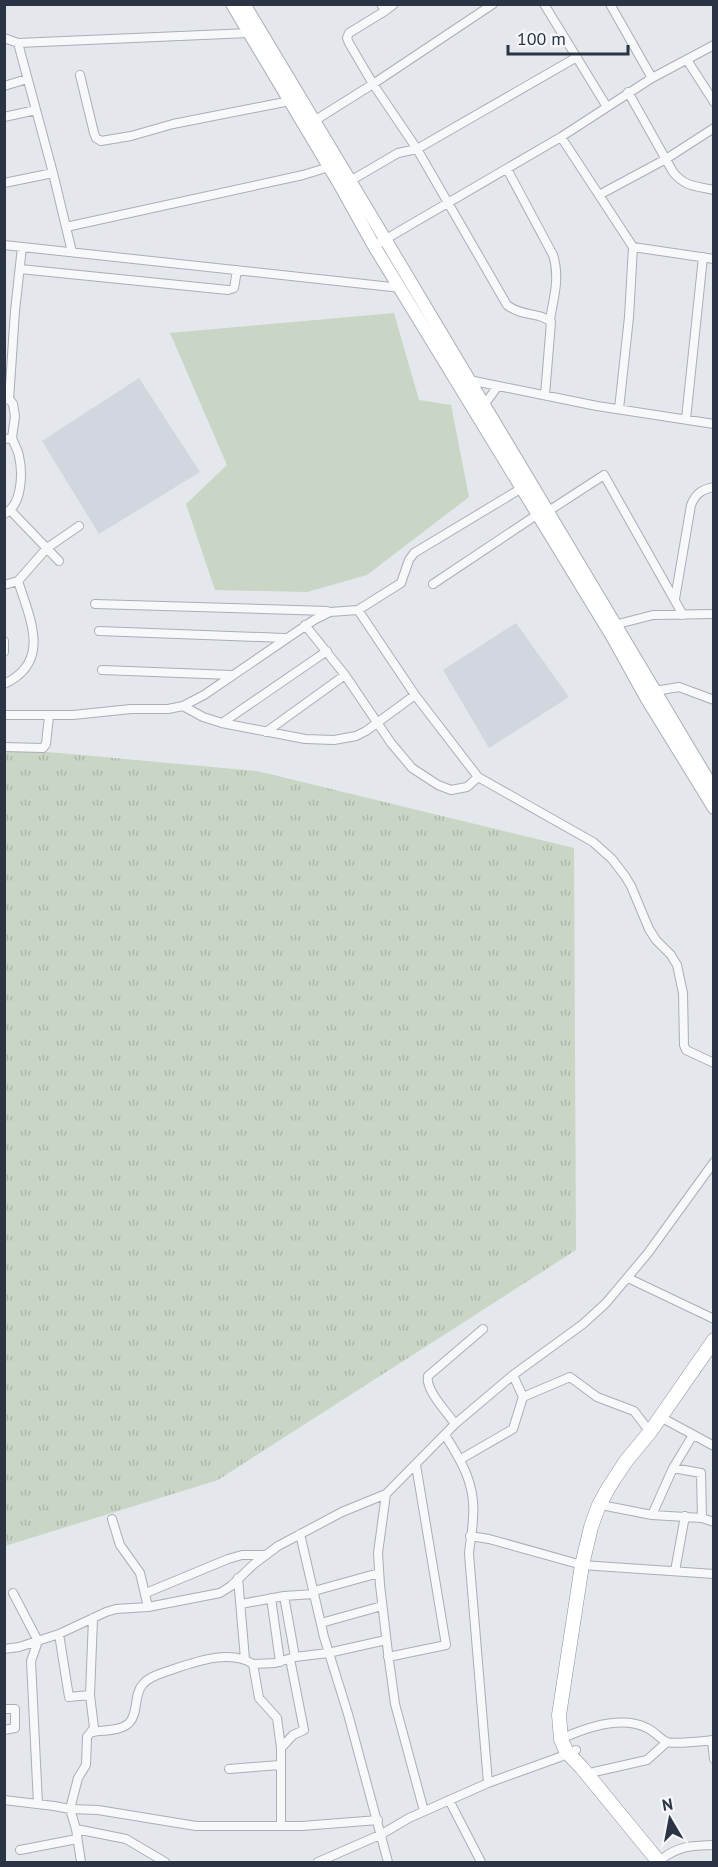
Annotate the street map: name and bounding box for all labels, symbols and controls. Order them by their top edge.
scale bar [508,18,628,56]
text: 100 m [517,27,566,50]
north arrow [640,1789,700,1849]
text: N [660,1793,674,1815]

